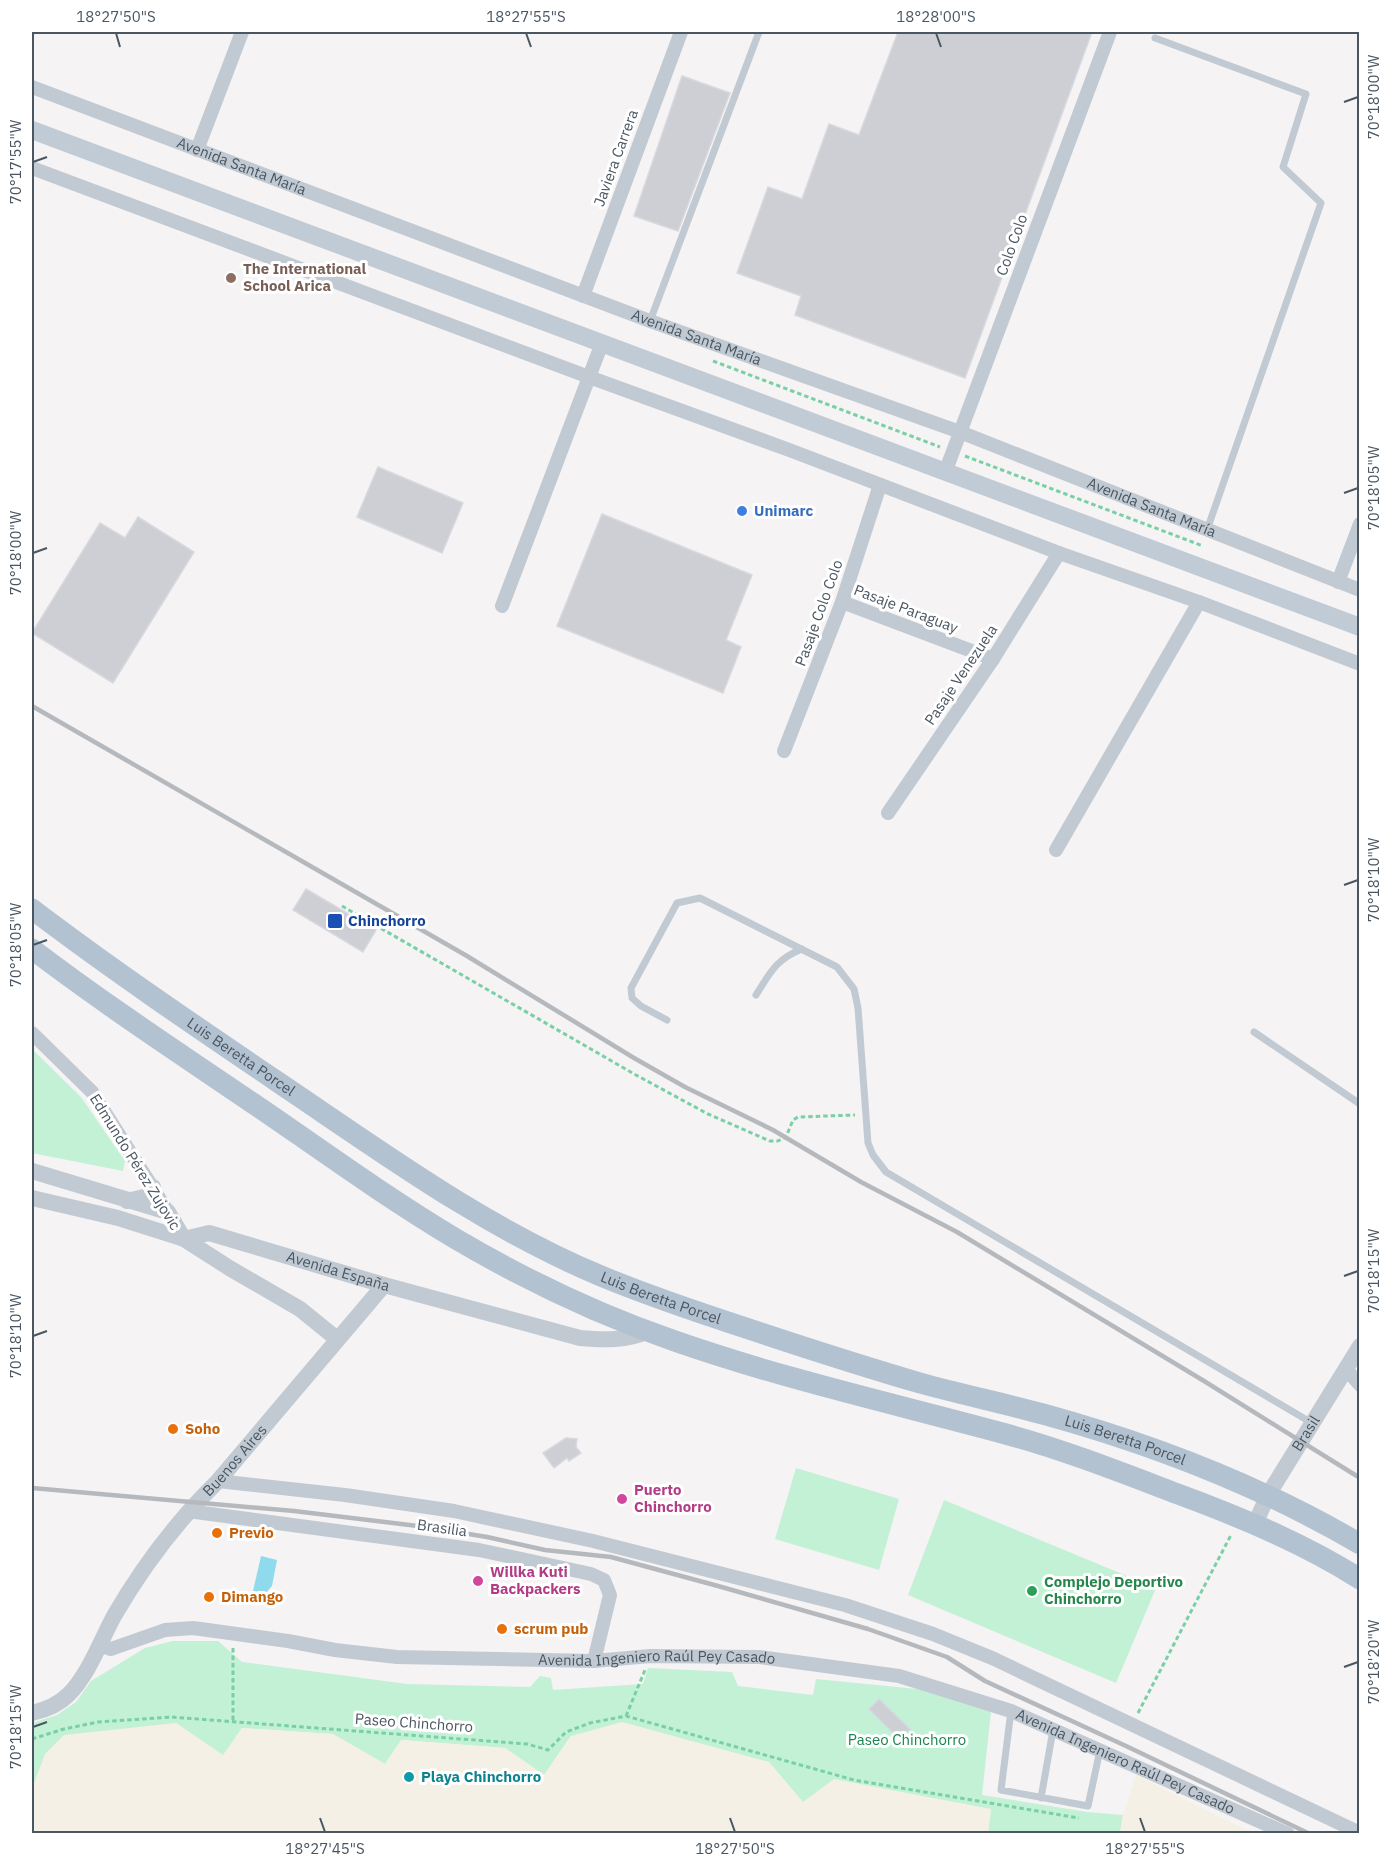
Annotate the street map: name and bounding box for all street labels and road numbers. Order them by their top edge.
street label: Javiera Carrera [589,107,642,209]
street label: Avenida Santa María [174,133,309,199]
street label: Colo Colo [992,212,1031,278]
street label: Avenida Santa María [629,305,764,369]
street label: Avenida Santa María [1084,473,1219,541]
street label: Pasaje Colo Colo [790,557,847,669]
street label: Pasaje Paraguay [851,580,961,637]
street label: Pasaje Venezuela [920,621,1001,729]
street label: Luis Beretta Porcel [184,1013,299,1100]
street label: Edmundo Pérez Zujovic [86,1090,185,1234]
street label: Avenida España [284,1247,392,1295]
street label: Luis Beretta Porcel [598,1267,724,1328]
street label: Luis Beretta Porcel [1063,1411,1189,1469]
street label: Brasil [1287,1412,1324,1455]
street label: Buenos Aires [198,1420,271,1500]
street label: Brasilia [416,1515,468,1540]
street label: Avenida Ingeniero Raúl Pey Casado [538,1646,777,1670]
street label: Avenida Ingeniero Raúl Pey Casado [1013,1704,1238,1818]
street label: Paseo Chinchorro [354,1709,474,1736]

